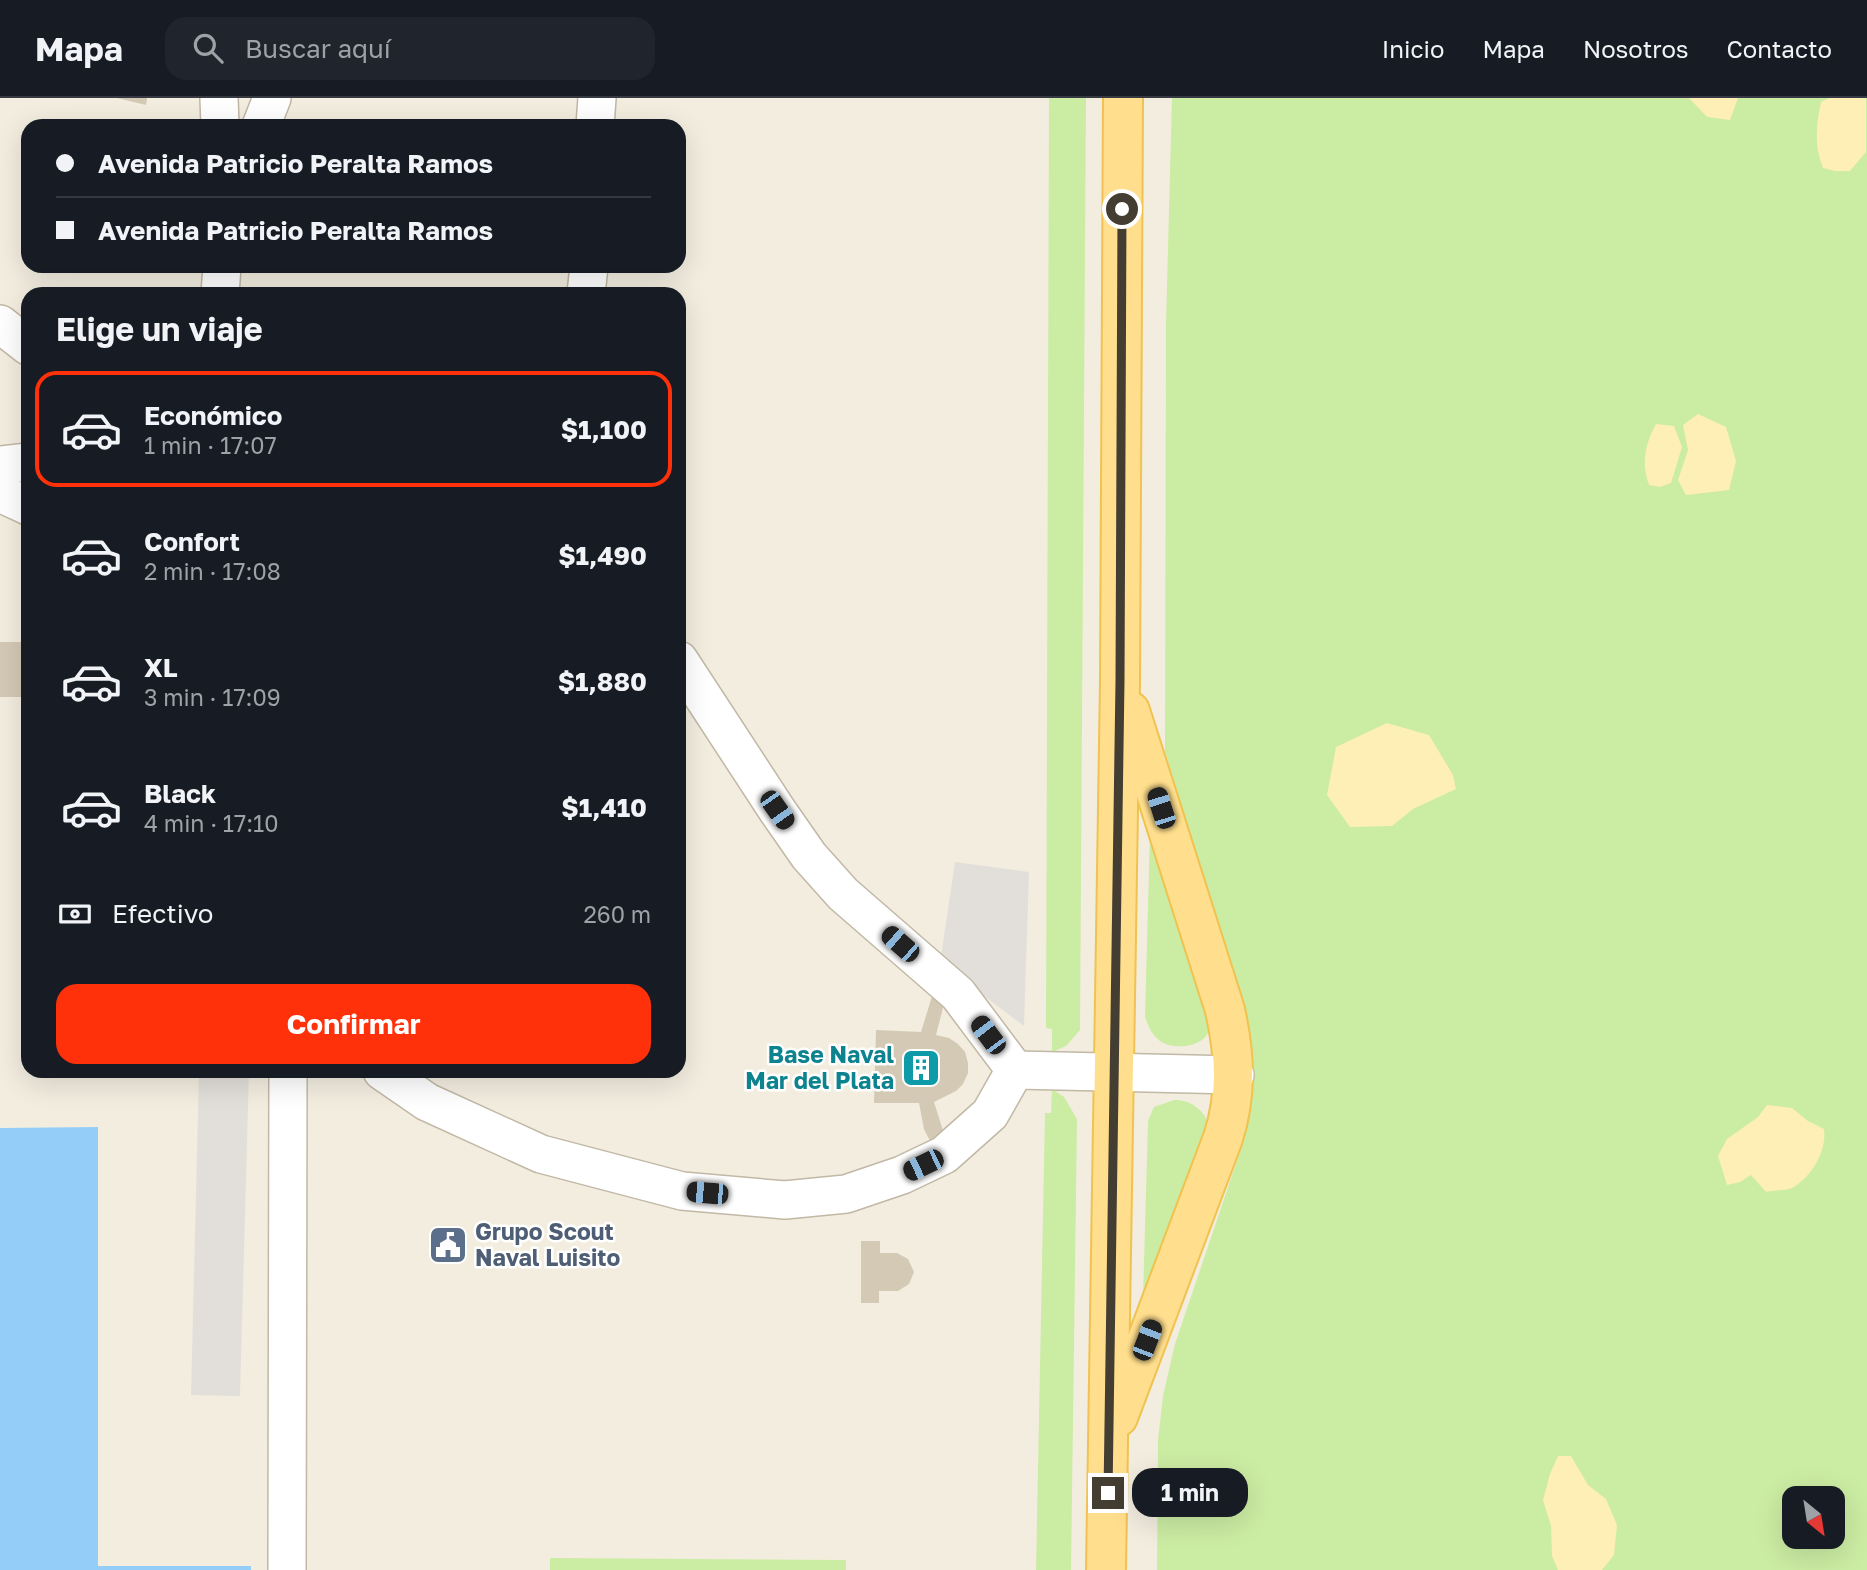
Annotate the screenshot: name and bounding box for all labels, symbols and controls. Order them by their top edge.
search box [165,17,655,80]
text: Mapa [35,29,123,68]
icon: search [189,29,227,67]
text: Buscar aquí [245,33,391,64]
text: Inicio [1382,34,1444,63]
text: Mapa [1482,34,1545,63]
text: Nosotros [1583,34,1689,63]
text: Contacto [1727,34,1832,63]
text: Avenida Patricio Peralta Ramos [98,148,493,179]
route start [1106,193,1138,225]
text: Avenida Patricio Peralta Ramos [98,215,493,246]
text: Elige un viaje [56,310,263,348]
icon: car [60,398,123,461]
text: Económico [144,400,282,431]
text: $1,100 [561,414,647,445]
text: 1 min · 17:07 [144,431,277,459]
icon: car [60,524,123,587]
text: Confort [144,526,240,557]
text: $1,490 [558,540,647,571]
text: 2 min · 17:08 [144,557,281,585]
icon: car [60,650,123,713]
text: XL [144,652,178,683]
text: $1,880 [558,666,647,697]
text: 3 min · 17:09 [144,683,281,711]
icon: car [60,776,123,839]
text: Black [144,778,216,809]
car [1145,785,1178,831]
car [757,787,798,833]
text: $1,410 [561,792,647,823]
text: 4 min · 17:10 [144,809,279,837]
icon: cash [56,895,94,933]
text: Efectivo [112,898,213,929]
text: 260 m [583,900,651,928]
car [878,922,923,966]
button: Confirmar [56,984,651,1064]
car [967,1012,1010,1058]
place label: Base Naval Mar del Plata [745,1040,894,1094]
building icon: Base Naval Mar del Plata [900,1047,942,1089]
car [900,1146,947,1184]
car [686,1181,729,1205]
place label: Grupo Scout Naval Luisito [475,1217,621,1271]
public building icon: Grupo Scout Naval Luisito [427,1224,469,1266]
car [1130,1317,1165,1363]
callout: 1 min [1132,1468,1248,1518]
route end [1092,1477,1124,1509]
text: 1 min [1161,1478,1219,1506]
north arrow [1782,1486,1844,1549]
map controls [1782,1486,1845,1549]

